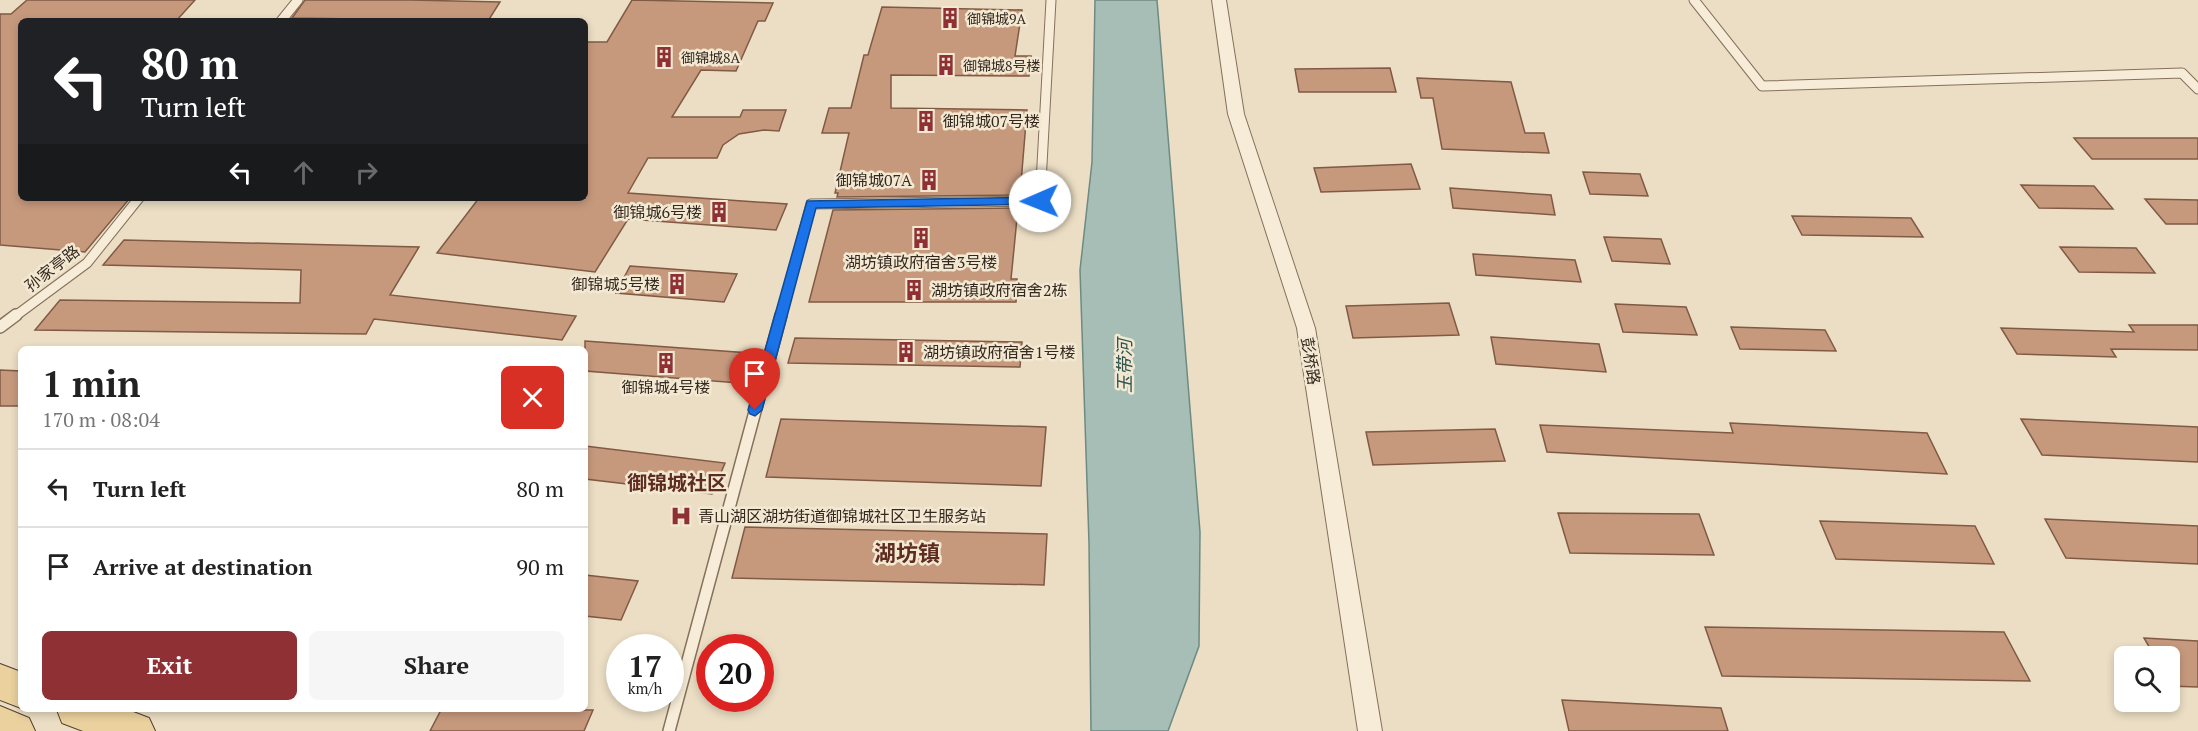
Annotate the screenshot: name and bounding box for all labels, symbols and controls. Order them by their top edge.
building icon: 御锦城9A [938,6,962,30]
place label: 御锦城9A [967,9,1026,28]
text: 80 m [141,35,239,91]
icon: left [42,42,120,120]
building icon: 御锦城8A [652,45,676,69]
place label: 御锦城8A [681,48,740,67]
building icon: 御锦城8号楼 [934,53,958,77]
place label: 御锦城8号楼 [963,56,1040,75]
text: Turn left [141,89,246,125]
building icon: 御锦城07号楼 [914,109,938,133]
place label: 御锦城07号楼 [943,110,1040,132]
icon: left [224,156,257,189]
icon: ahead [287,156,320,189]
icon: right [350,156,383,189]
building icon: 御锦城07A [917,168,941,192]
place label: 御锦城07A [836,169,912,191]
position arrow [1008,169,1072,233]
building icon: 御锦城6号楼 [707,200,731,224]
place label: 御锦城6号楼 [613,201,702,223]
building icon: 湖坊镇政府宿舍3号楼 [909,226,933,250]
street label: 孙家亭路 [20,240,84,296]
place label: 湖坊镇政府宿舍3号楼 [845,251,997,273]
building icon: 御锦城5号楼 [665,272,689,296]
place label: 御锦城5号楼 [571,273,660,295]
building icon: 湖坊镇政府宿舍2栋 [902,278,926,302]
place label: 湖坊镇政府宿舍2栋 [931,279,1068,301]
water label: 玉带河 [1112,336,1136,393]
street label: 彭桥路 [1296,336,1326,386]
building icon: 湖坊镇政府宿舍1号楼 [894,340,918,364]
place label: 湖坊镇政府宿舍1号楼 [923,341,1076,363]
pin [729,348,780,410]
building icon: 御锦城4号楼 [654,351,678,375]
icon: arrive [738,357,771,390]
text: 1 min [42,360,140,407]
button: close [501,366,564,429]
place label: 御锦城4号楼 [622,376,710,398]
text: 170 m · 08:04 [42,406,160,433]
district label: 御锦城社区 [627,469,727,496]
icon: left [42,472,75,505]
text: Turn left [93,474,186,503]
text: 80 m [516,474,564,503]
hospital icon: 青山湖区湖坊街道御锦城社区卫生服务站 [669,504,693,528]
place label: 青山湖区湖坊街道御锦城社区卫生服务站 [698,505,986,527]
district label: 湖坊镇 [874,538,940,567]
icon: arrive [42,550,75,583]
text: Arrive at destination [93,552,312,581]
text: 90 m [516,552,564,581]
button: Exit [42,631,297,700]
button: Share [309,631,564,700]
speed limit sign: 20 [696,634,774,712]
text: 17 [628,646,662,686]
map controls [2114,646,2180,712]
button: search [2114,646,2180,712]
text: km/h [628,678,662,698]

